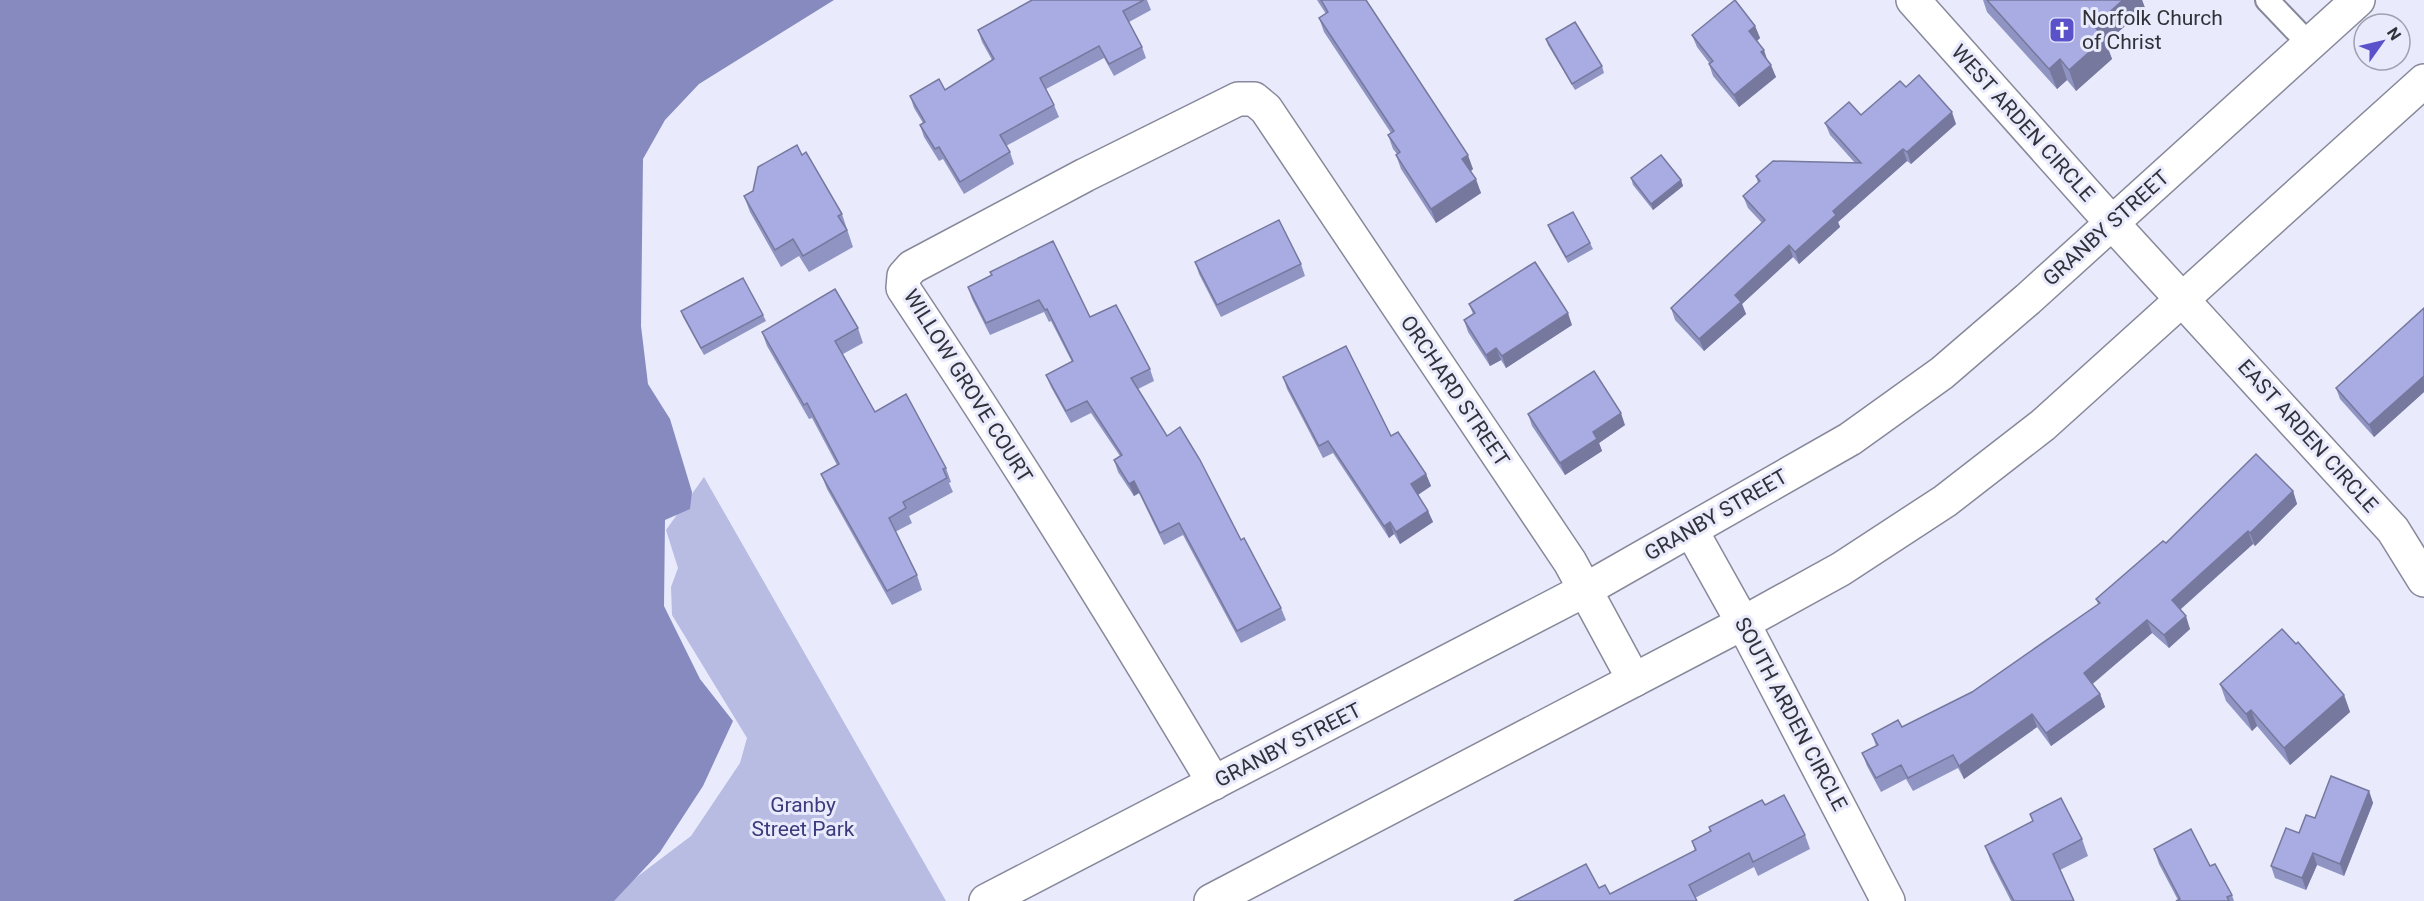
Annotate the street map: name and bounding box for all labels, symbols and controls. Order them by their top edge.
place label: Norfolk Church of Christ [2082,6,2223,54]
north arrow [2352,12,2412,72]
church icon: Norfolk Church of Christ [2047,15,2077,45]
text: N [2383,24,2405,44]
street label: WEST ARDEN CIRCLE [1946,40,2100,206]
street label: GRANBY STREET [2038,165,2174,291]
street label: WILLOW GROVE COURT [899,285,1037,487]
street label: ORCHARD STREET [1396,311,1515,471]
street label: EAST ARDEN CIRCLE [2233,355,2383,517]
street label: GRANBY STREET [1640,464,1792,566]
street label: SOUTH ARDEN CIRCLE [1730,613,1852,815]
street label: GRANBY STREET [1211,698,1366,792]
park label: Granby Street Park [752,793,855,841]

